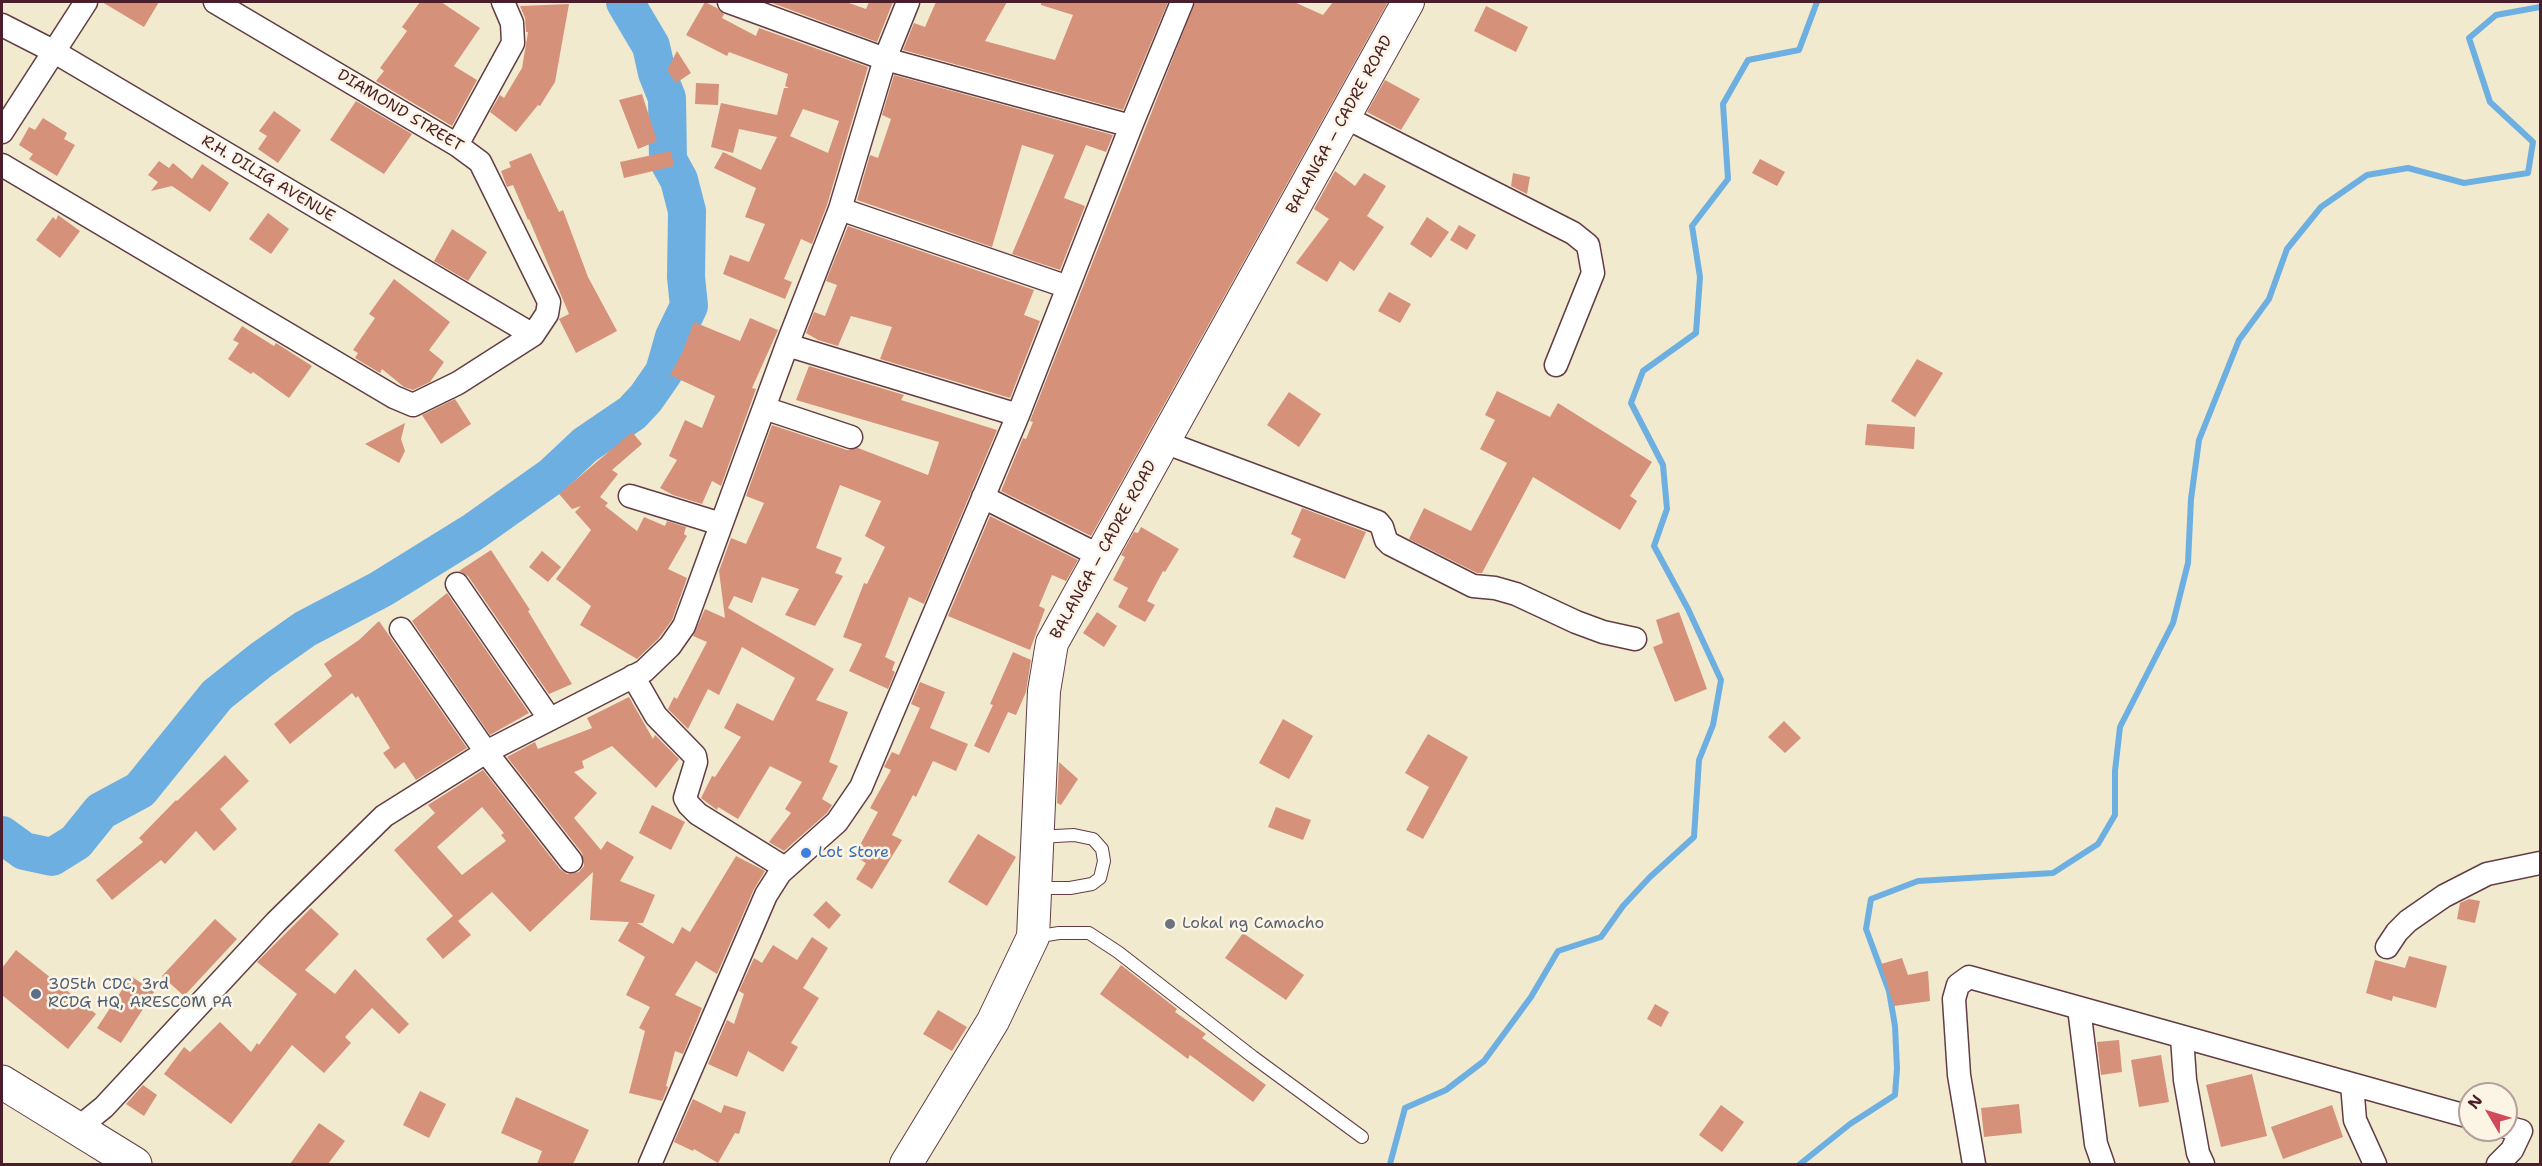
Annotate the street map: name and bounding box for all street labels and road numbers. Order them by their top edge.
street label: BALANGA – CADRE ROAD [1283,32,1397,218]
street label: DIAMOND STREET [333,66,467,156]
street label: R.H. DILIG AVENUE [198,132,338,226]
street label: BALANGA – CADRE ROAD [1047,457,1161,643]

